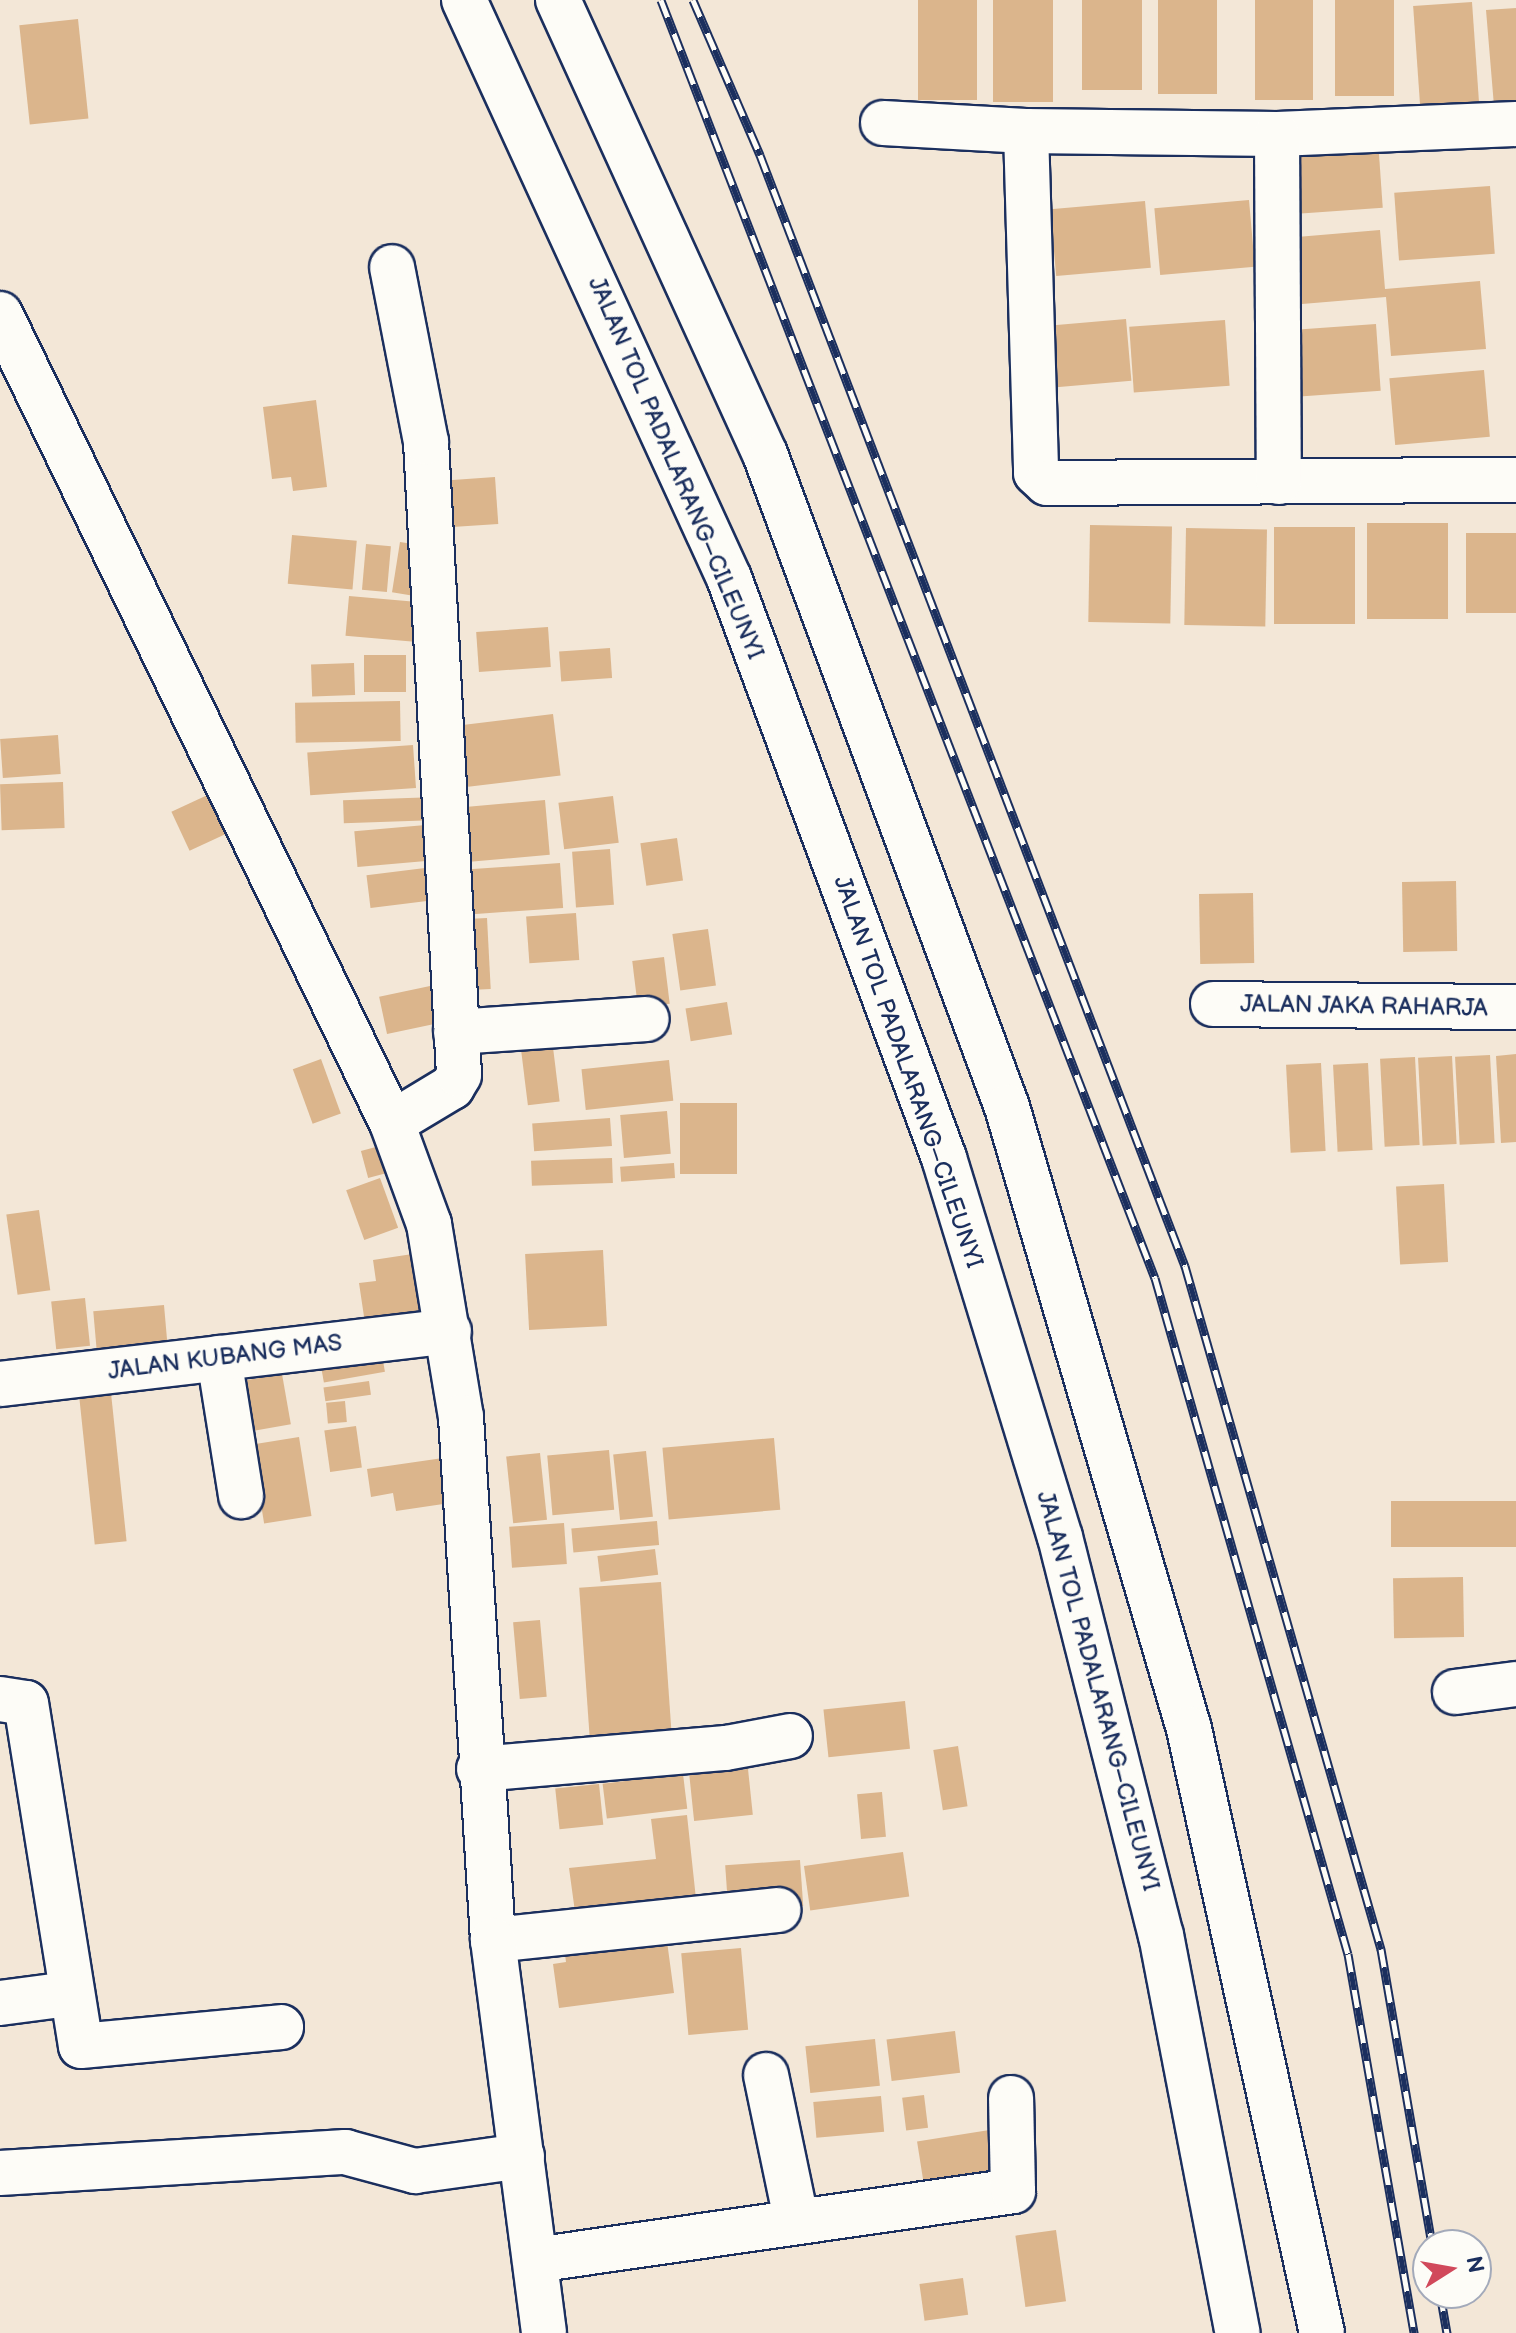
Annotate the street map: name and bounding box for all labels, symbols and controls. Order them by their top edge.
street label: JALAN TOL PADALARANG–CILEUNYI [582,272,770,664]
street label: JALAN TOL PADALARANG–CILEUNYI [827,872,989,1272]
street label: JALAN JAKA RAHARJA [1239,989,1489,1023]
street label: JALAN KUBANG MAS [106,1328,344,1386]
street label: JALAN TOL PADALARANG–CILEUNYI [1031,1488,1165,1894]
north arrow [1412,2229,1492,2309]
text: N [1459,2254,1489,2275]

